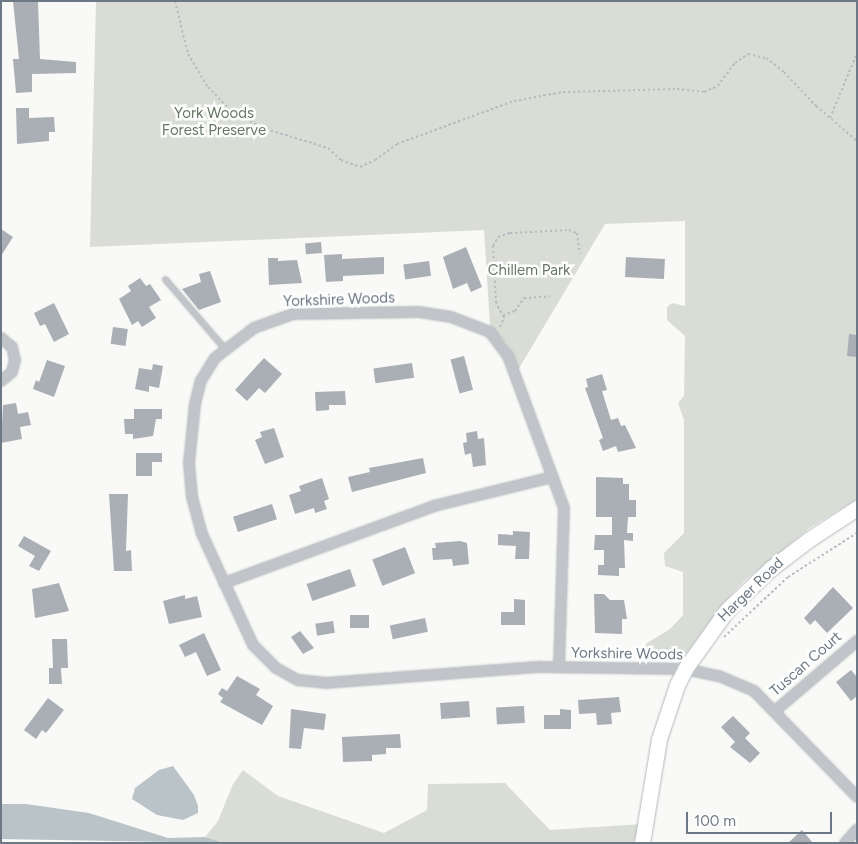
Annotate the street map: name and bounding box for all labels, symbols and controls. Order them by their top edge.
park label: York Woods Forest Preserve [162,104,266,139]
park label: Chillem Park [488,262,570,280]
street label: Yorkshire Woods [283,289,395,311]
street label: Harger Road [714,554,788,626]
street label: Tuscan Court [766,628,846,700]
street label: Yorkshire Woods [571,644,683,664]
scale bar [688,802,834,834]
text: 100 m [694,812,736,830]

